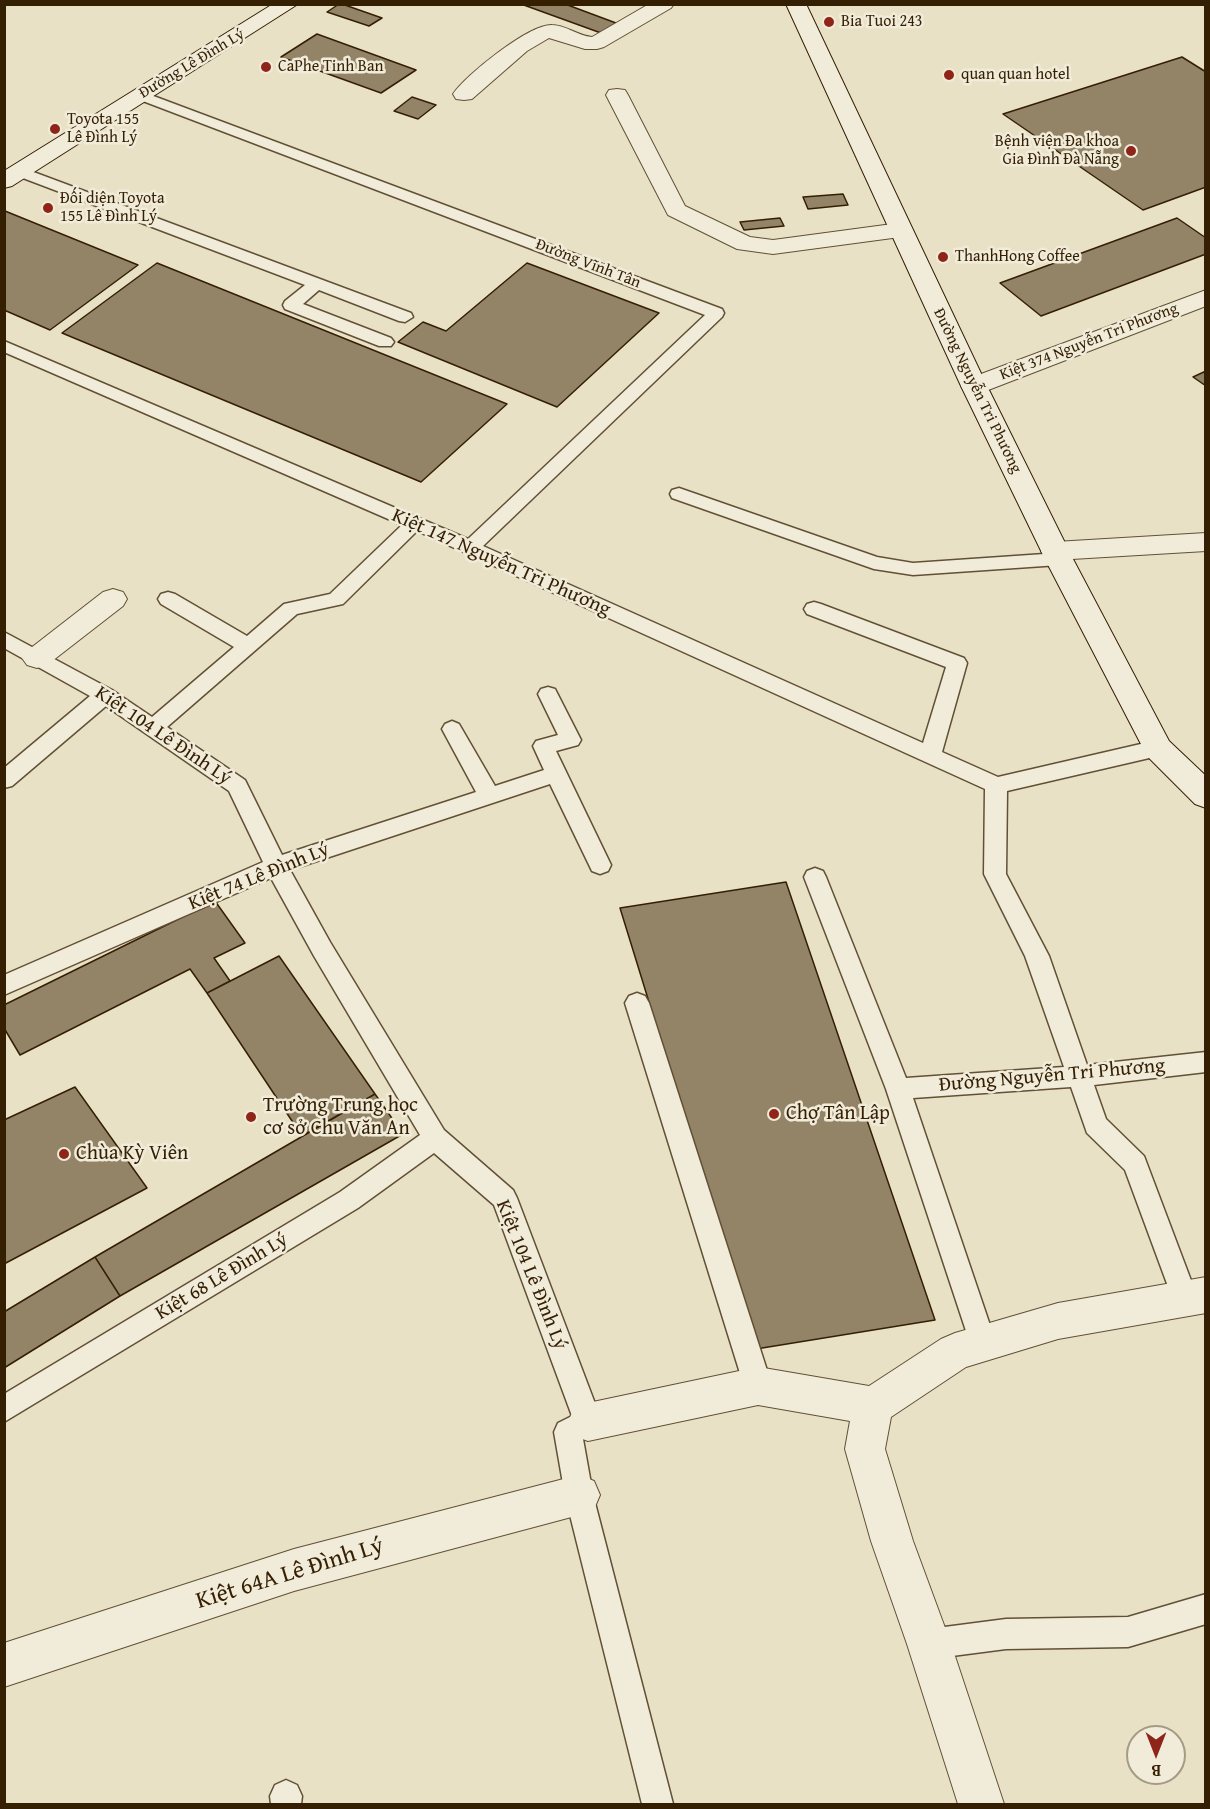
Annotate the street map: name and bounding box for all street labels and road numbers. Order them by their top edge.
street label: Đường Lê Đình Lý [136,25,248,103]
street label: Đường Vĩnh Tân [533,235,643,293]
street label: Kiệt 374 Nguyễn Tri Phương [997,299,1181,385]
street label: Đường Nguyễn Tri Phương [929,305,1025,477]
street label: Kiệt 147 Nguyễn Tri Phương [388,504,614,622]
street label: Kiệt 104 Lê Đình Lý [90,681,236,791]
street label: Kiệt 74 Lê Đình Lý [185,838,333,916]
street label: Đường Nguyễn Tri Phương [938,1054,1166,1098]
street label: Kiệt 104 Lê Đình Lý [490,1197,572,1353]
street label: Kiệt 68 Lê Đình Lý [152,1228,292,1326]
street label: Kiệt 64A Lê Đình Lý [193,1532,387,1616]

